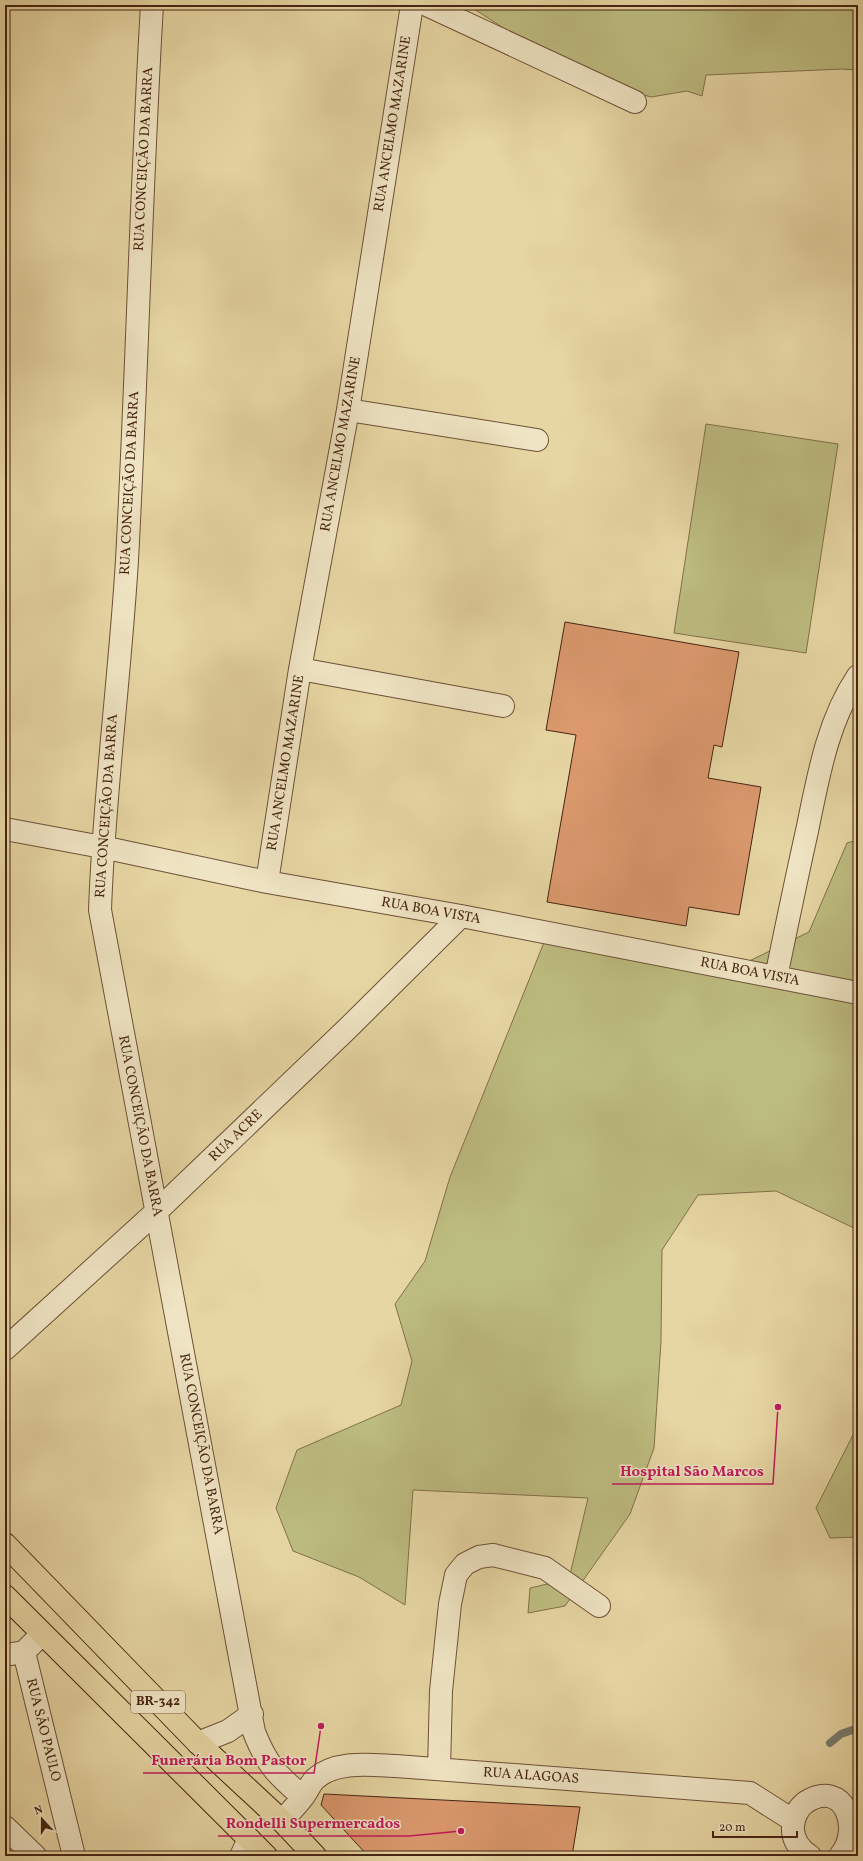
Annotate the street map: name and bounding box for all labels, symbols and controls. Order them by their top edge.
street label: RUA ANCELMO MAZARINE [370,35,416,213]
street label: RUA CONCEIÇÃO DA BARRA [130,66,158,252]
street label: RUA ANCELMO MAZARINE [316,355,366,533]
street label: RUA CONCEIÇÃO DA BARRA [116,390,144,576]
street label: RUA ANCELMO MAZARINE [263,674,309,852]
street label: RUA CONCEIÇÃO DA BARRA [91,713,123,899]
street label: RUA BOA VISTA [380,893,482,929]
street label: RUA BOA VISTA [699,953,801,991]
street label: RUA CONCEIÇÃO DA BARRA [113,1034,167,1218]
street label: RUA ACRE [205,1106,267,1166]
street label: RUA CONCEIÇÃO DA BARRA [174,1352,228,1536]
callout: Hospital São Marcos [612,1457,773,1484]
text: Hospital São Marcos [620,1462,764,1483]
street label: RUA SÃO PAULO [21,1676,65,1784]
road number: BR-342 [131,1691,185,1713]
callout: Funerária Bom Pastor [143,1746,314,1773]
text: Funerária Bom Pastor [151,1751,307,1772]
street label: RUA ALAGOAS [482,1763,580,1789]
north arrow [22,1799,62,1839]
text: N [33,1803,45,1819]
callout: Rondelli Supermercados [218,1809,409,1836]
scale bar [713,1813,797,1839]
text: Rondelli Supermercados [226,1814,400,1835]
text: 20 m [719,1820,746,1836]

